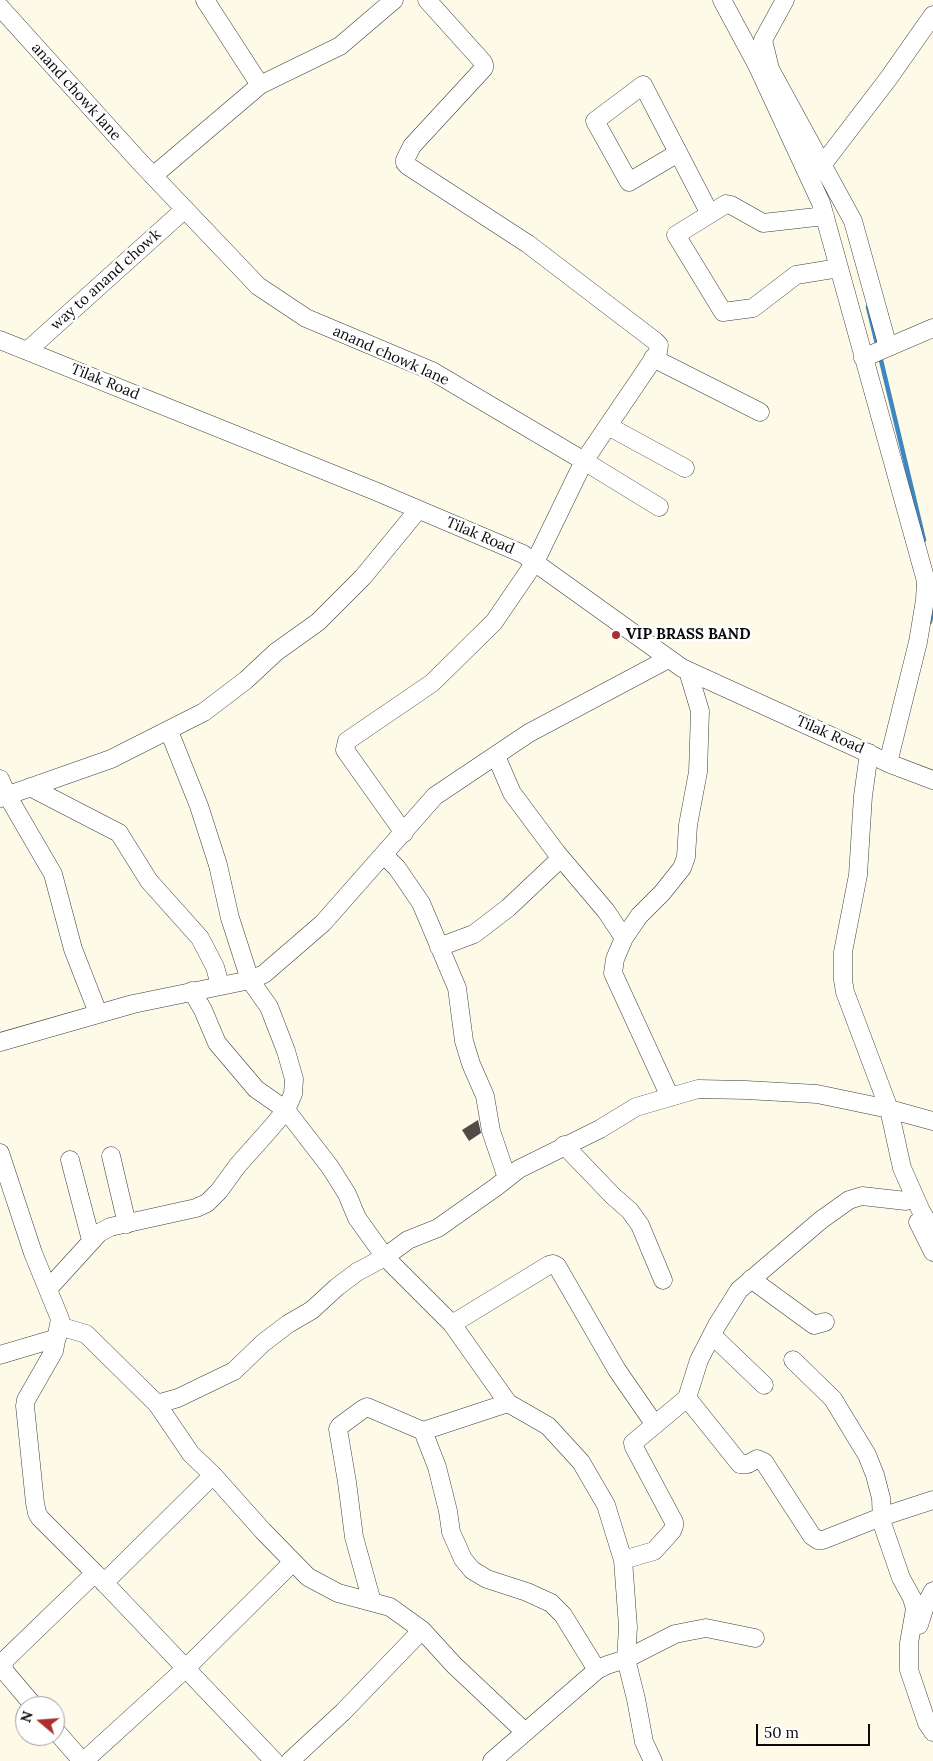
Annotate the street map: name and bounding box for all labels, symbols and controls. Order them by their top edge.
street label: anand chowk lane [27,39,125,145]
street label: way to anand chowk [47,226,165,334]
street label: anand chowk lane [330,322,452,390]
street label: Tilak Road [68,360,142,404]
street label: Tilak Road [443,514,517,558]
place label: VIP BRASS BAND [626,626,751,644]
marker: VIP BRASS BAND [610,629,622,641]
street label: Tilak Road [793,712,867,758]
north arrow [15,1696,65,1746]
text: N [16,1709,37,1725]
scale bar [758,1714,872,1746]
text: 50 m [764,1723,799,1742]

